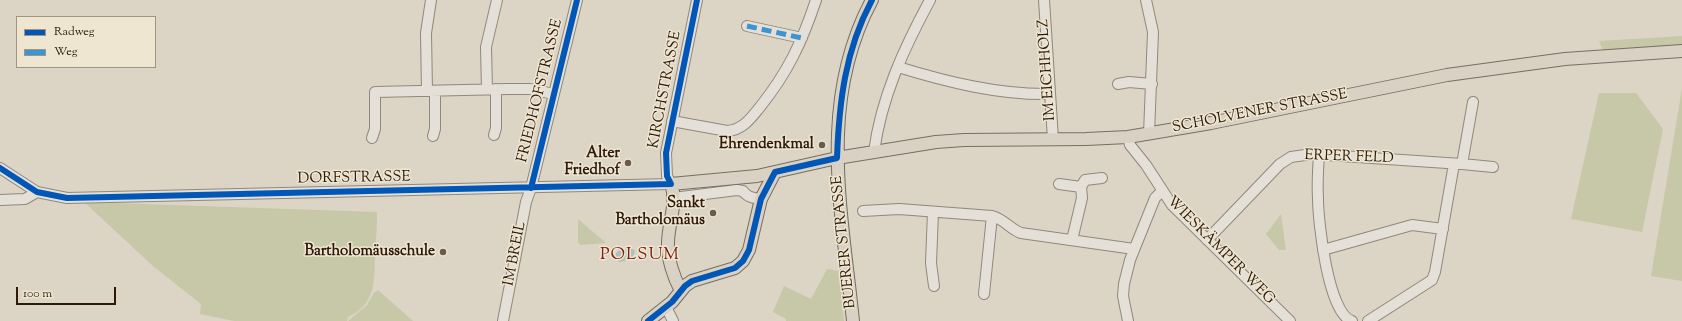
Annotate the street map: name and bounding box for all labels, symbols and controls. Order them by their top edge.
legend [16,16,156,68]
street label: FRIEDHOFSTRASSE [514,17,568,165]
street label: IM EICHHOLZ [1035,18,1061,122]
text: Radweg [54,23,95,41]
street label: KIRCHSTRASSE [646,30,686,150]
text: Weg [54,43,78,61]
street label: SCHOLVENER STRASSE [1171,86,1349,138]
place label: Ehrendenkmal [719,136,814,154]
marker: Ehrendenkmal [817,140,827,150]
place label: Alter Friedhof [565,145,620,180]
street label: ERPER FELD [1304,147,1394,169]
marker: Alter Friedhof [623,158,633,168]
street label: DORFSTRASSE [297,169,411,189]
street label: BUERER STRASSE [829,175,861,309]
street label: WIESKÄMPER WEG [1162,193,1278,309]
place label: Sankt Bartholomäus [615,195,705,230]
marker: Sankt Bartholomäus [708,208,718,218]
street label: IM BREIL [501,220,531,288]
place label: Bartholomäusschule [305,243,435,261]
district label: POLSUM [600,246,680,266]
marker: Bartholomäusschule [438,247,448,257]
scale bar [18,279,118,305]
text: 100 m [23,285,52,303]

